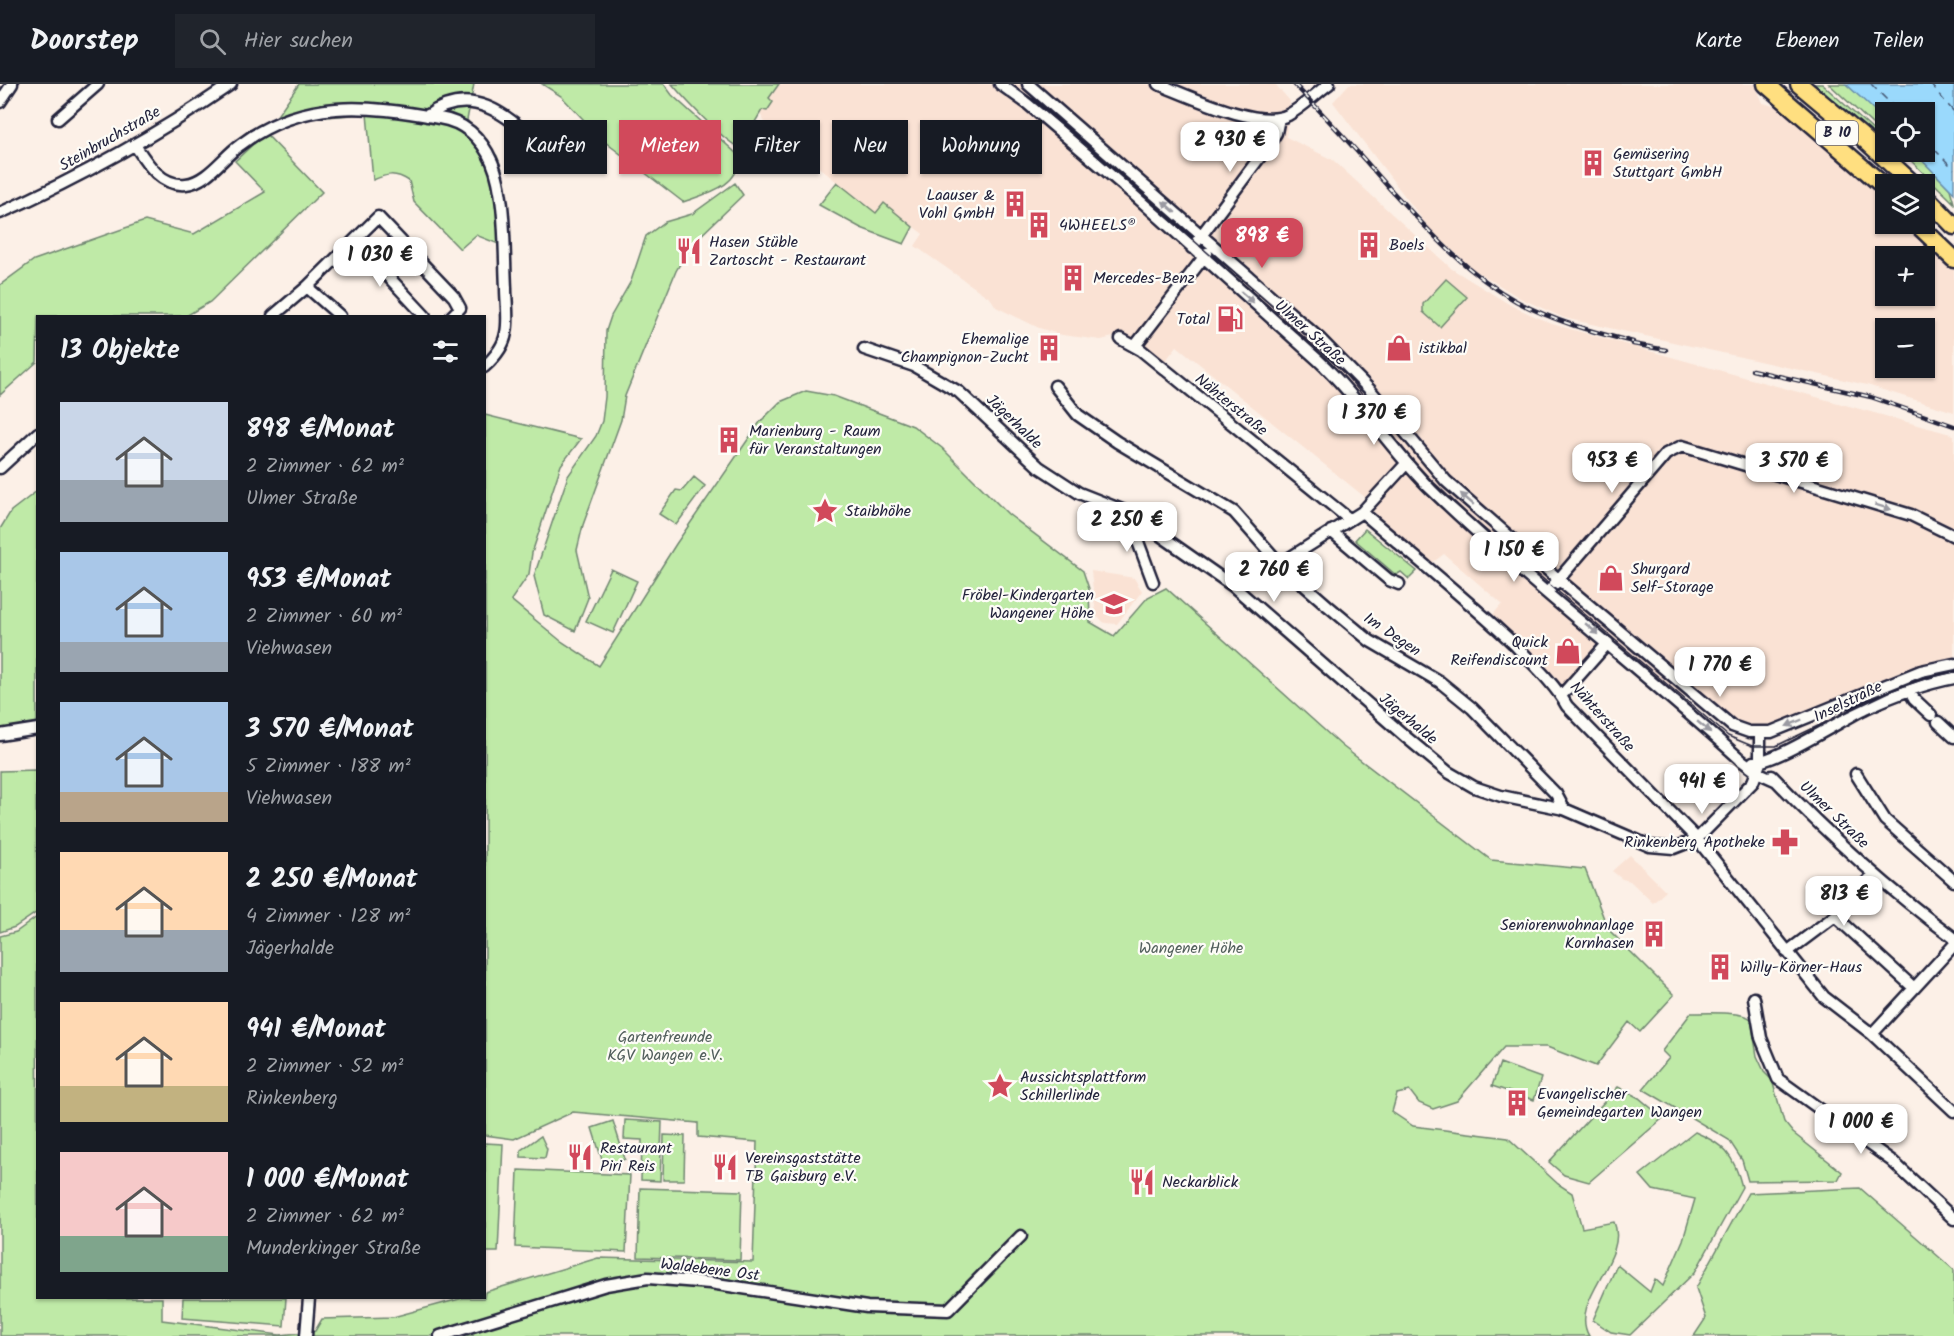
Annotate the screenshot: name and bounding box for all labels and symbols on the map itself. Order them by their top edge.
street label: Steinbruchstraße [55,100,165,178]
road number: B 10 [1816,121,1858,145]
pin: 2 930 € [1175,122,1285,173]
place label: Gemüsering Stuttgart GmbH [1613,142,1722,185]
building icon: Gemüsering Stuttgart GmbH [1578,148,1608,178]
place label: Laauser & Vohl GmbH [919,183,995,226]
building icon: Laauser & Vohl GmbH [1000,189,1030,219]
one-way arrow [1162,201,1177,214]
building icon: 4WHEELS® [1024,210,1054,240]
place label: 4WHEELS® [1059,213,1136,238]
pin: 898 € [1220,218,1304,269]
place label: Hasen Stüble Zartoscht - Restaurant [709,230,867,273]
building icon: Boels [1354,230,1384,260]
place label: Boels [1389,233,1425,258]
restaurant icon: Hasen Stüble Zartoscht - Restaurant [674,236,704,266]
pin: 1 030 € [325,237,435,288]
building icon: Mercedes-Benz [1058,263,1088,293]
place label: Mercedes-Benz [1093,266,1195,291]
one-way arrow [1239,290,1254,303]
street label: Ulmer Straße [1268,294,1352,372]
fuel station icon: Total [1215,304,1245,334]
place label: Total [1177,307,1210,332]
place label: Ehemalige Champignon-Zucht [900,327,1030,370]
building icon: Ehemalige Champignon-Zucht [1034,333,1064,363]
shop icon: istikbal [1384,333,1414,363]
place label: istikbal [1419,336,1467,361]
street label: Nähterstraße [1189,368,1273,442]
street label: Jägerhalde [980,389,1048,455]
pin: 1 370 € [1319,395,1429,446]
place label: Marienburg - Raum für Veranstaltungen [749,419,882,462]
building icon: Marienburg - Raum für Veranstaltungen [714,425,744,455]
pin: 953 € [1570,443,1654,494]
pin: 3 570 € [1739,443,1849,494]
one-way arrow [1460,493,1475,506]
place icon: Staibhöhe [810,496,840,526]
place label: Staibhöhe [845,499,911,524]
pin: 2 250 € [1072,502,1182,553]
one-way arrow [1874,503,1892,512]
pin: 1 150 € [1459,532,1569,583]
pin: 2 760 € [1219,552,1329,603]
place label: Shurgard Self-Storage [1631,557,1714,600]
shop icon: Shurgard Self-Storage [1596,563,1626,593]
place label: Fröbel-Kindergarten Wangener Höhe [962,583,1094,626]
school or university icon: Fröbel-Kindergarten Wangener Höhe [1099,589,1129,619]
street label: Im Degen [1358,606,1426,664]
one-way arrow [1584,623,1600,636]
place label: Quick Reifendiscount [1451,630,1549,673]
shop icon: Quick Reifendiscount [1553,636,1583,666]
pin: 1 770 € [1665,647,1775,698]
street label: Inselstraße [1809,675,1887,729]
street label: Nähterstraße [1563,676,1641,758]
street label: Jägerhalde [1373,687,1443,751]
one-way arrow [1785,719,1803,728]
one-way arrow [1696,721,1712,734]
pin: 941 € [1660,764,1744,815]
street label: Ulmer Straße [1793,775,1875,855]
pharmacy icon: Rinkenberg Apotheke [1770,827,1800,857]
place label: Rinkenberg Apotheke [1624,830,1765,855]
pin: 813 € [1802,876,1886,927]
place label: Seniorenwohnanlage Kornhasen [1500,913,1634,956]
building icon: Seniorenwohnanlage Kornhasen [1639,919,1669,949]
park label: Wangener Höhe [1139,936,1243,961]
building icon: Willy-Körner-Haus [1705,952,1735,982]
place label: Willy-Körner-Haus [1740,955,1862,980]
park label: Gartenfreunde KGV Wangen e.V. [607,1025,723,1068]
place label: Aussichtsplattform Schillerlinde [1020,1065,1147,1108]
place icon: Aussichtsplattform Schillerlinde [985,1071,1015,1101]
place label: Evangelischer Gemeindegarten Wangen [1537,1082,1702,1125]
building icon: Evangelischer Gemeindegarten Wangen [1502,1088,1532,1118]
pin: 1 000 € [1806,1104,1916,1155]
place label: Restaurant Piri Reis [600,1136,673,1179]
restaurant icon: Restaurant Piri Reis [565,1142,595,1172]
place label: Vereinsgaststätte TB Gaisburg e.V. [745,1146,861,1189]
restaurant icon: Vereinsgaststätte TB Gaisburg e.V. [710,1152,740,1182]
restaurant icon: Neckarblick [1127,1167,1157,1197]
place label: Neckarblick [1162,1170,1239,1195]
street label: Waldebene Ost [659,1252,762,1289]

